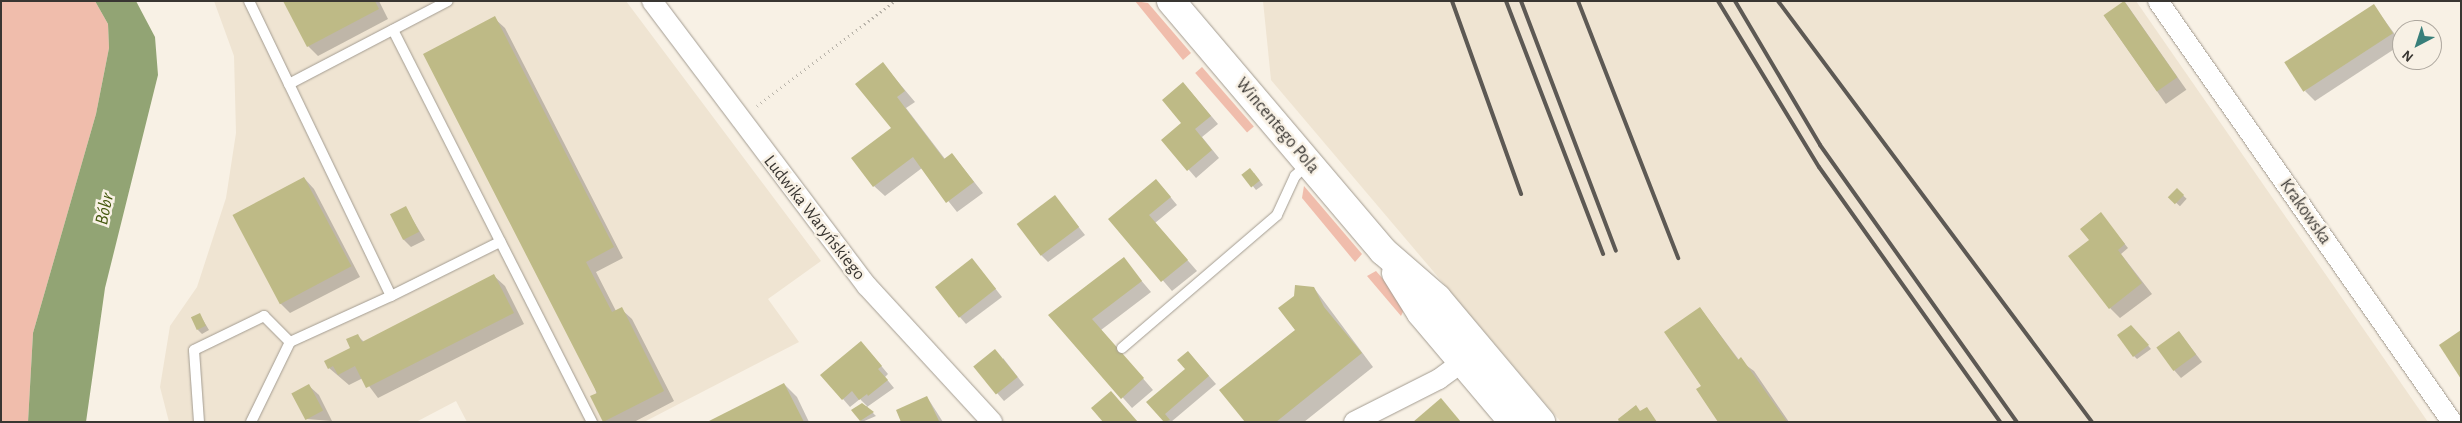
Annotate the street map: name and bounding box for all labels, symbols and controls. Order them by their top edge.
north arrow [2392,20,2442,70]
text: N [2400,47,2416,64]
street label: Wincentego Pola [1231,74,1323,178]
street label: Ludwika Waryńskiego [758,151,870,285]
street label: Krakowska [2275,175,2335,249]
water label: Bóbr [91,191,119,227]

